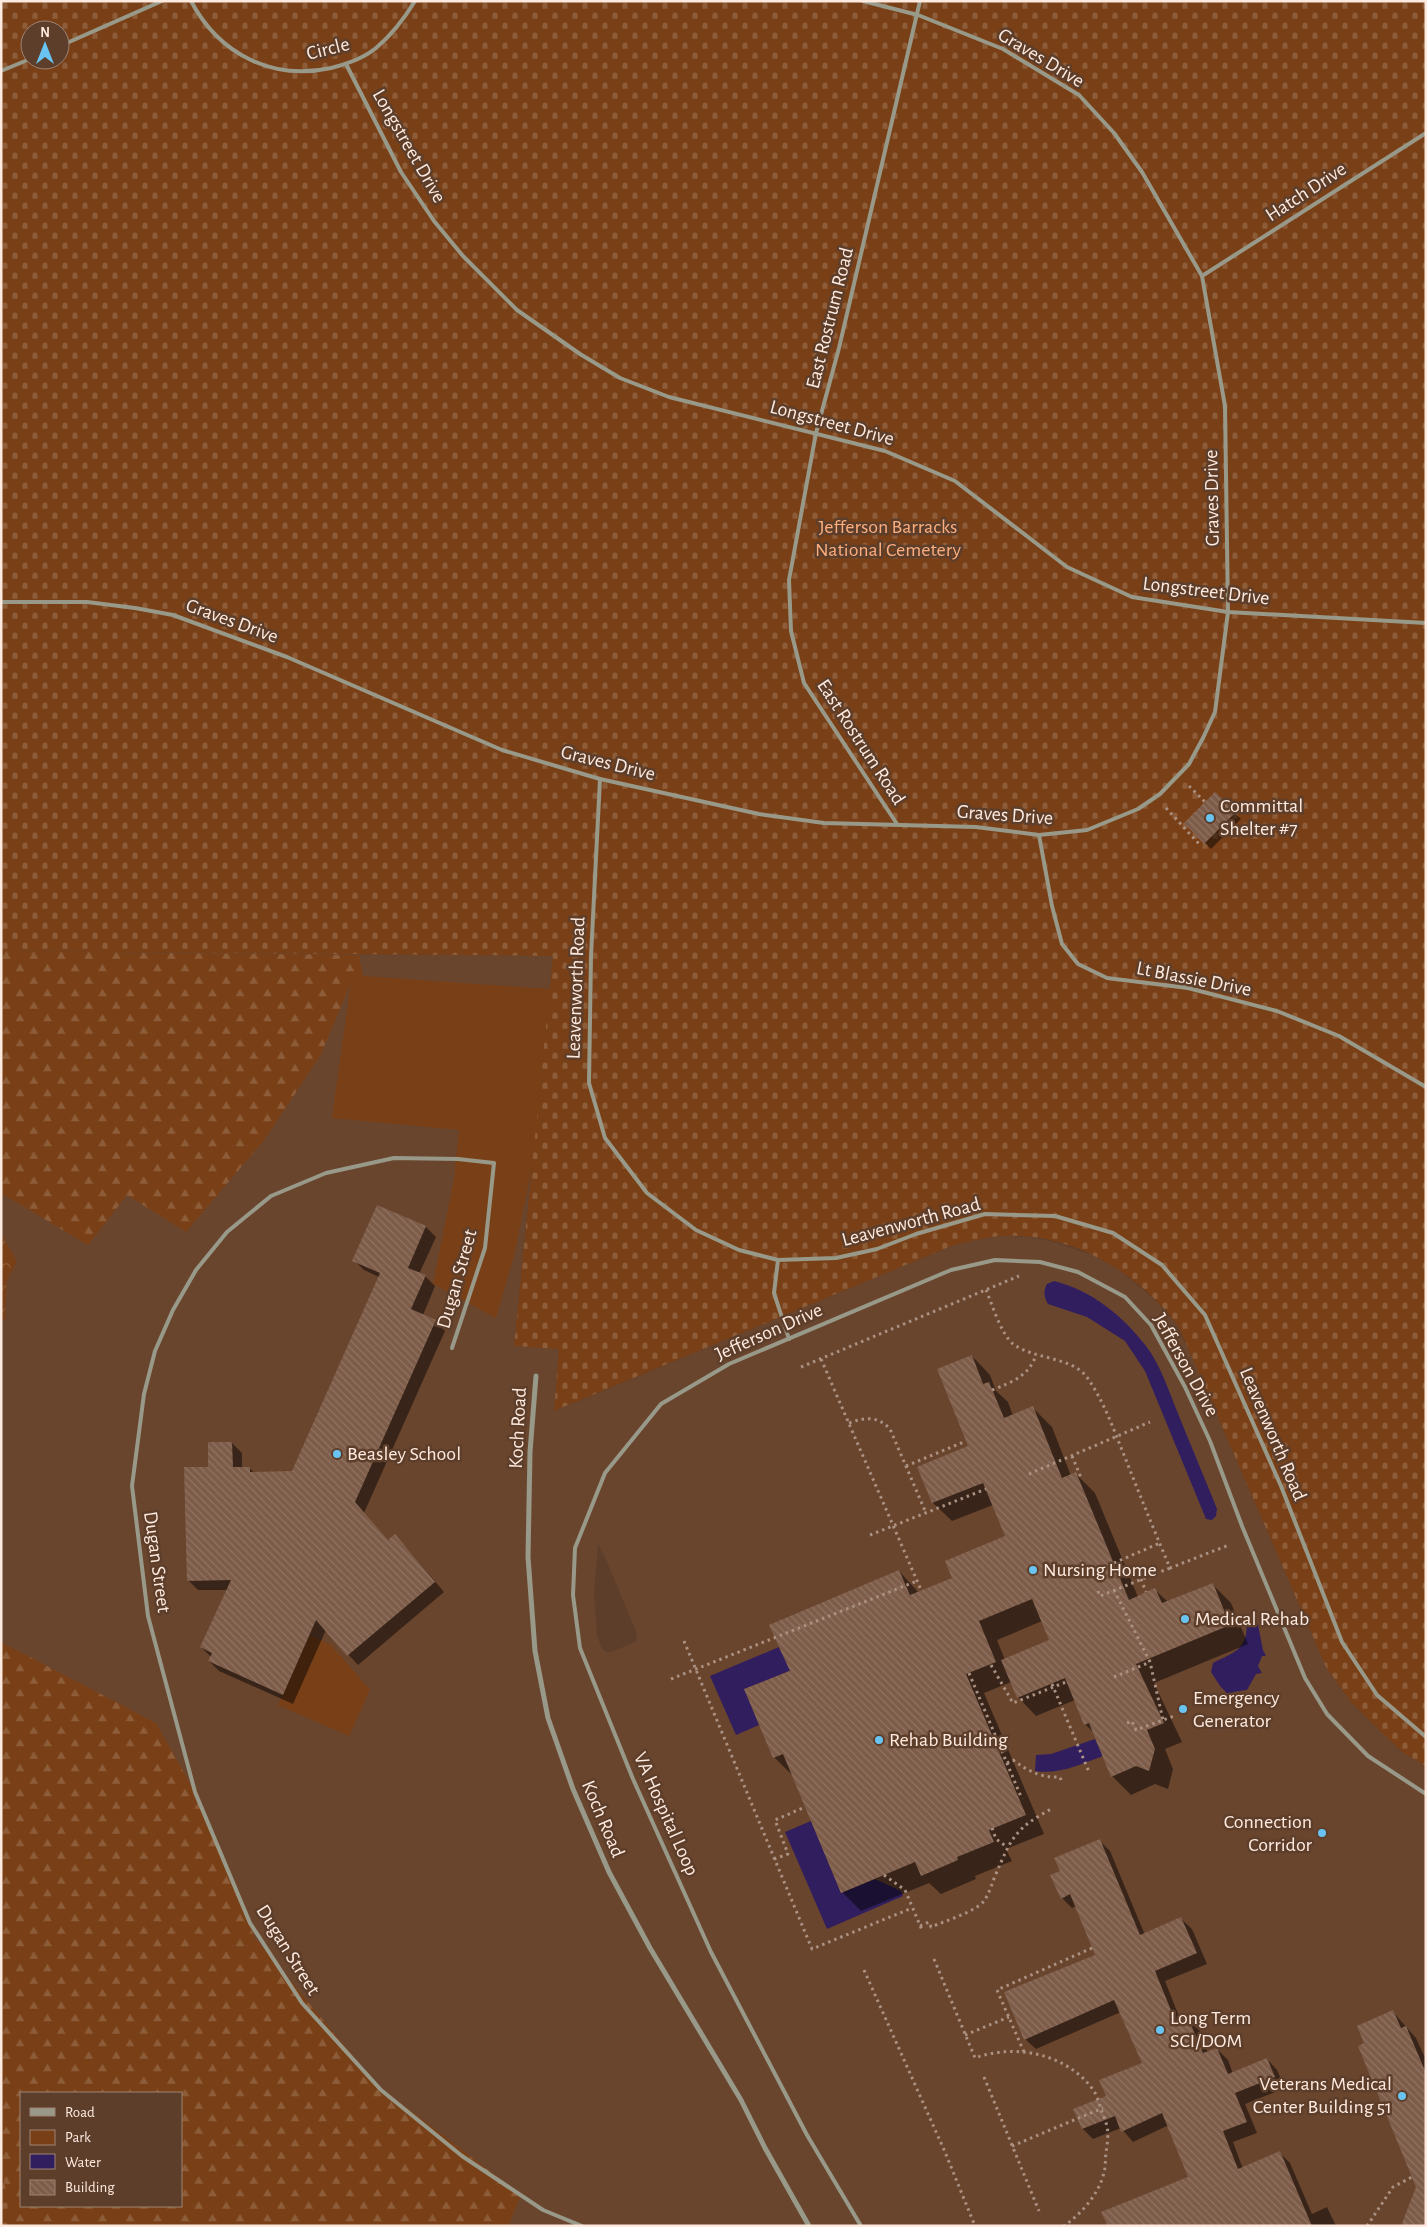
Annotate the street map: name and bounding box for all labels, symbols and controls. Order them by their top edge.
north arrow [20,20,70,70]
street label: Graves Drive [994,25,1088,91]
text: N [40,26,50,40]
street label: Circle [304,34,352,64]
street label: Longstreet Drive [368,86,450,206]
street label: Hatch Drive [1262,159,1350,225]
street label: East Rostrum Road [803,245,857,391]
street label: Longstreet Drive [768,397,896,449]
street label: Graves Drive [1201,450,1223,546]
park label: Jefferson Barracks National Cemetery [815,517,962,560]
street label: Longstreet Drive [1141,573,1271,609]
street label: Graves Drive [183,595,281,647]
street label: East Rostrum Road [813,676,909,808]
street label: Graves Drive [559,742,657,784]
place label: Committal Shelter #7 [1220,796,1303,839]
street label: Graves Drive [956,802,1054,828]
marker: Committal Shelter #7 [1204,812,1216,824]
street label: Leavenworth Road [564,916,588,1060]
street label: Lt Blassie Drive [1135,958,1253,1000]
street label: Leavenworth Road [839,1194,983,1250]
street label: Dugan Street [433,1226,481,1331]
street label: Jefferson Drive [713,1300,825,1364]
street label: Jefferson Drive [1149,1310,1223,1420]
street label: Leavenworth Road [1236,1364,1310,1504]
street label: Koch Road [506,1387,530,1469]
place label: Beasley School [347,1444,461,1464]
marker: Beasley School [331,1448,343,1460]
street label: Dugan Street [140,1510,174,1615]
place label: Nursing Home [1043,1560,1157,1580]
marker: Nursing Home [1027,1564,1039,1576]
place label: Medical Rehab [1195,1609,1309,1629]
marker: Medical Rehab [1179,1613,1191,1625]
place label: Emergency Generator [1193,1688,1280,1731]
marker: Emergency Generator [1177,1703,1189,1715]
place label: Rehab Building [889,1730,1008,1750]
marker: Rehab Building [873,1734,885,1746]
street label: VA Hospital Loop [630,1749,702,1879]
street label: Koch Road [578,1778,628,1860]
place label: Connection Corridor [1224,1812,1313,1855]
marker: Connection Corridor [1316,1827,1328,1839]
street label: Dugan Street [252,1901,324,1999]
place label: Long Term SCI/DOM [1170,2008,1251,2051]
marker: Long Term SCI/DOM [1154,2024,1166,2036]
place label: Veterans Medical Center Building 51 [1253,2074,1392,2117]
marker: Veterans Medical Center Building 51 [1396,2090,1408,2102]
legend [20,2092,182,2207]
text: Road [65,2105,95,2120]
text: Park [65,2130,91,2145]
text: Water [65,2155,101,2170]
text: Building [65,2180,115,2195]

